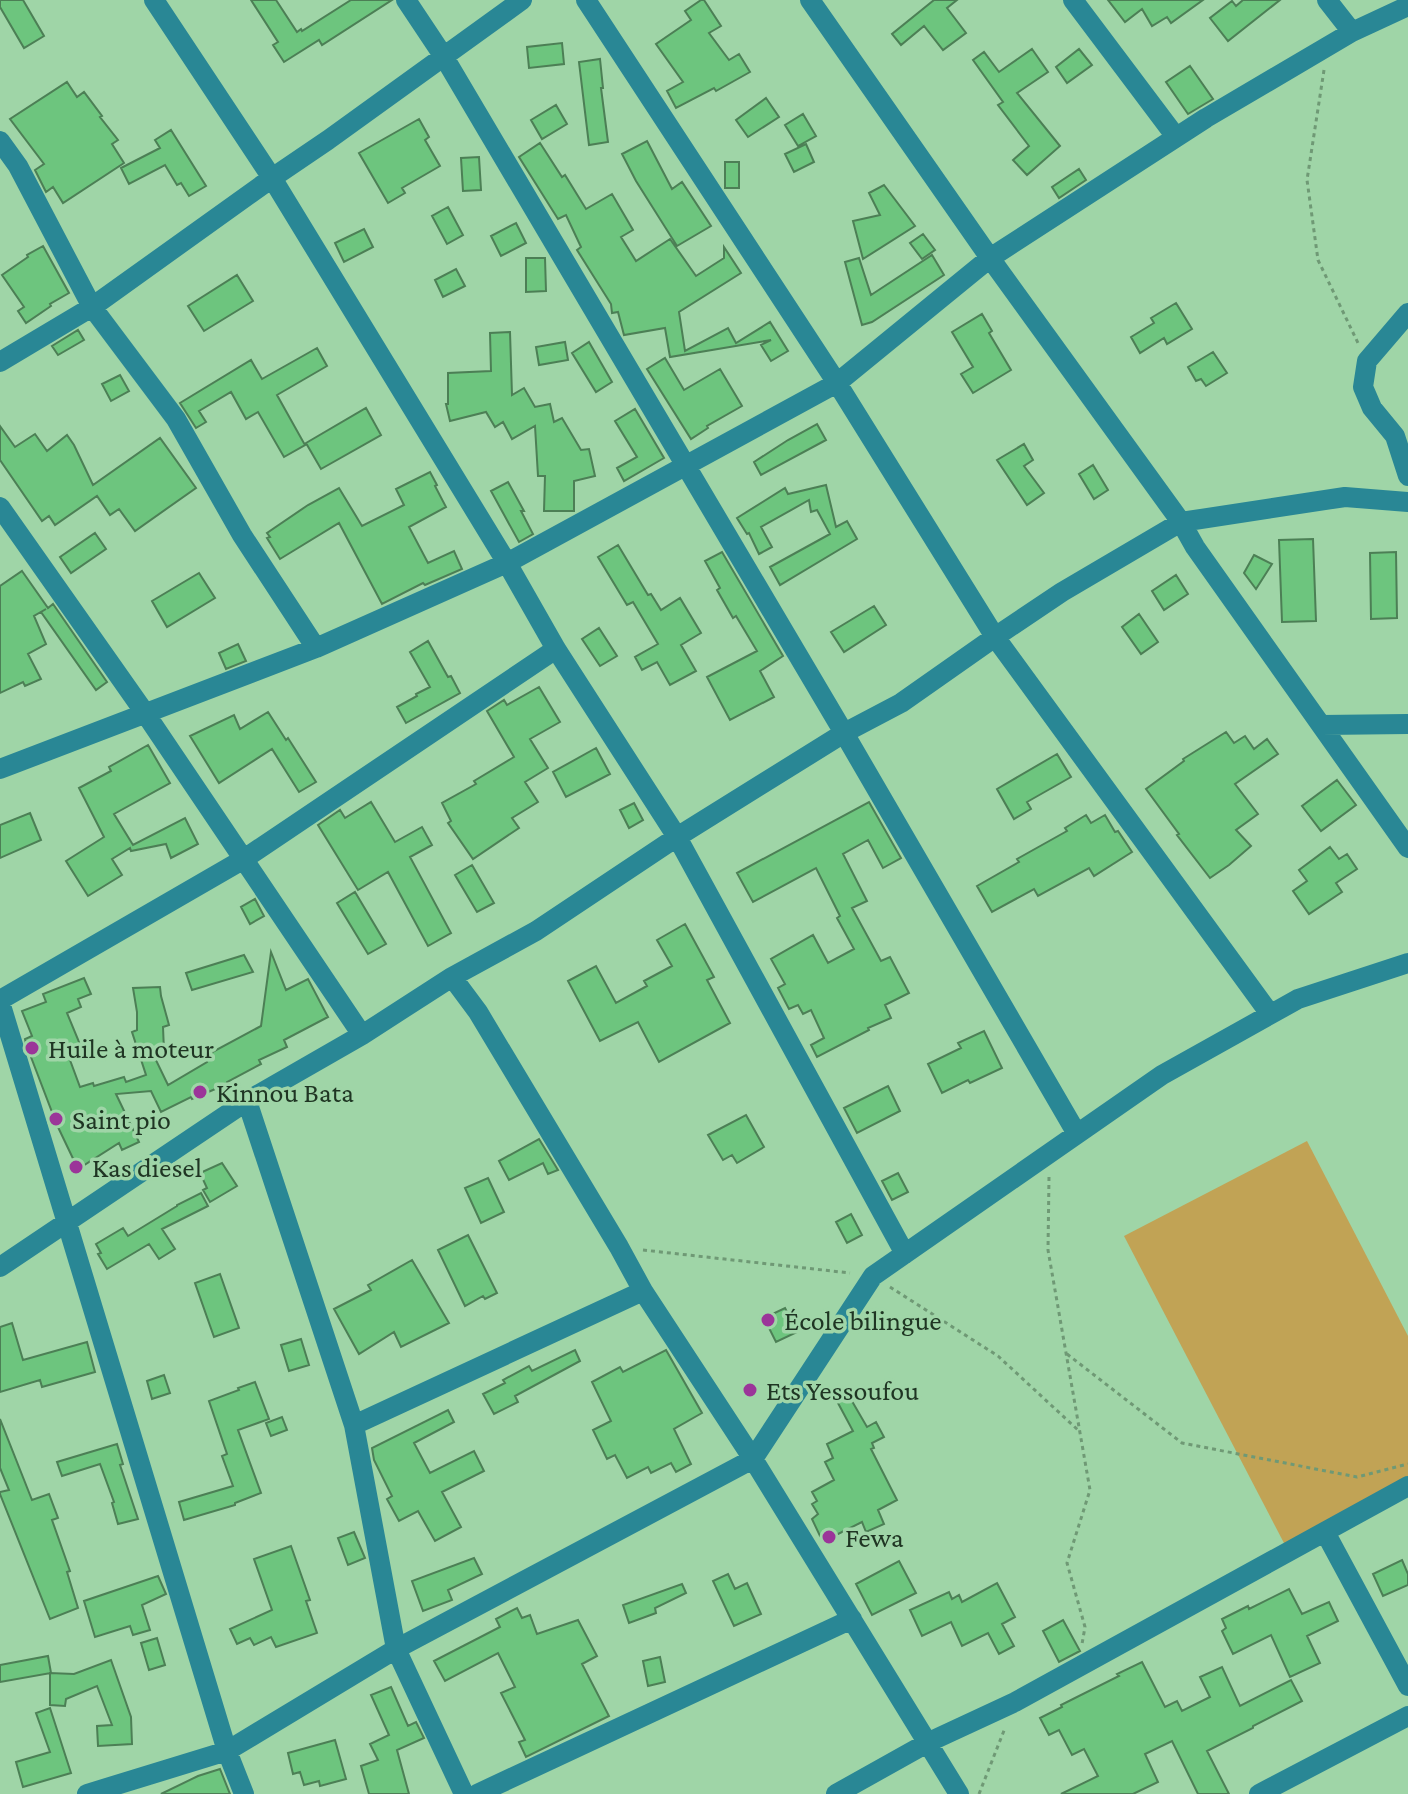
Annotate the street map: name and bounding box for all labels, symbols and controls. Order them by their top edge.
place label: Huile à moteur [48,1033,214,1064]
marker: Huile à moteur [23,1039,41,1057]
place label: Kinnou Bata [216,1077,354,1108]
marker: Kinnou Bata [191,1083,209,1101]
place label: Saint pio [72,1104,171,1135]
marker: Saint pio [47,1110,65,1128]
place label: Kas diesel [92,1152,202,1183]
marker: Kas diesel [67,1158,85,1176]
place label: École bilingue [784,1305,942,1336]
marker: École bilingue [759,1311,777,1329]
place label: Ets Yessoufou [766,1375,919,1406]
marker: Ets Yessoufou [741,1381,759,1399]
place label: Fewa [845,1522,904,1553]
marker: Fewa [820,1528,838,1546]

